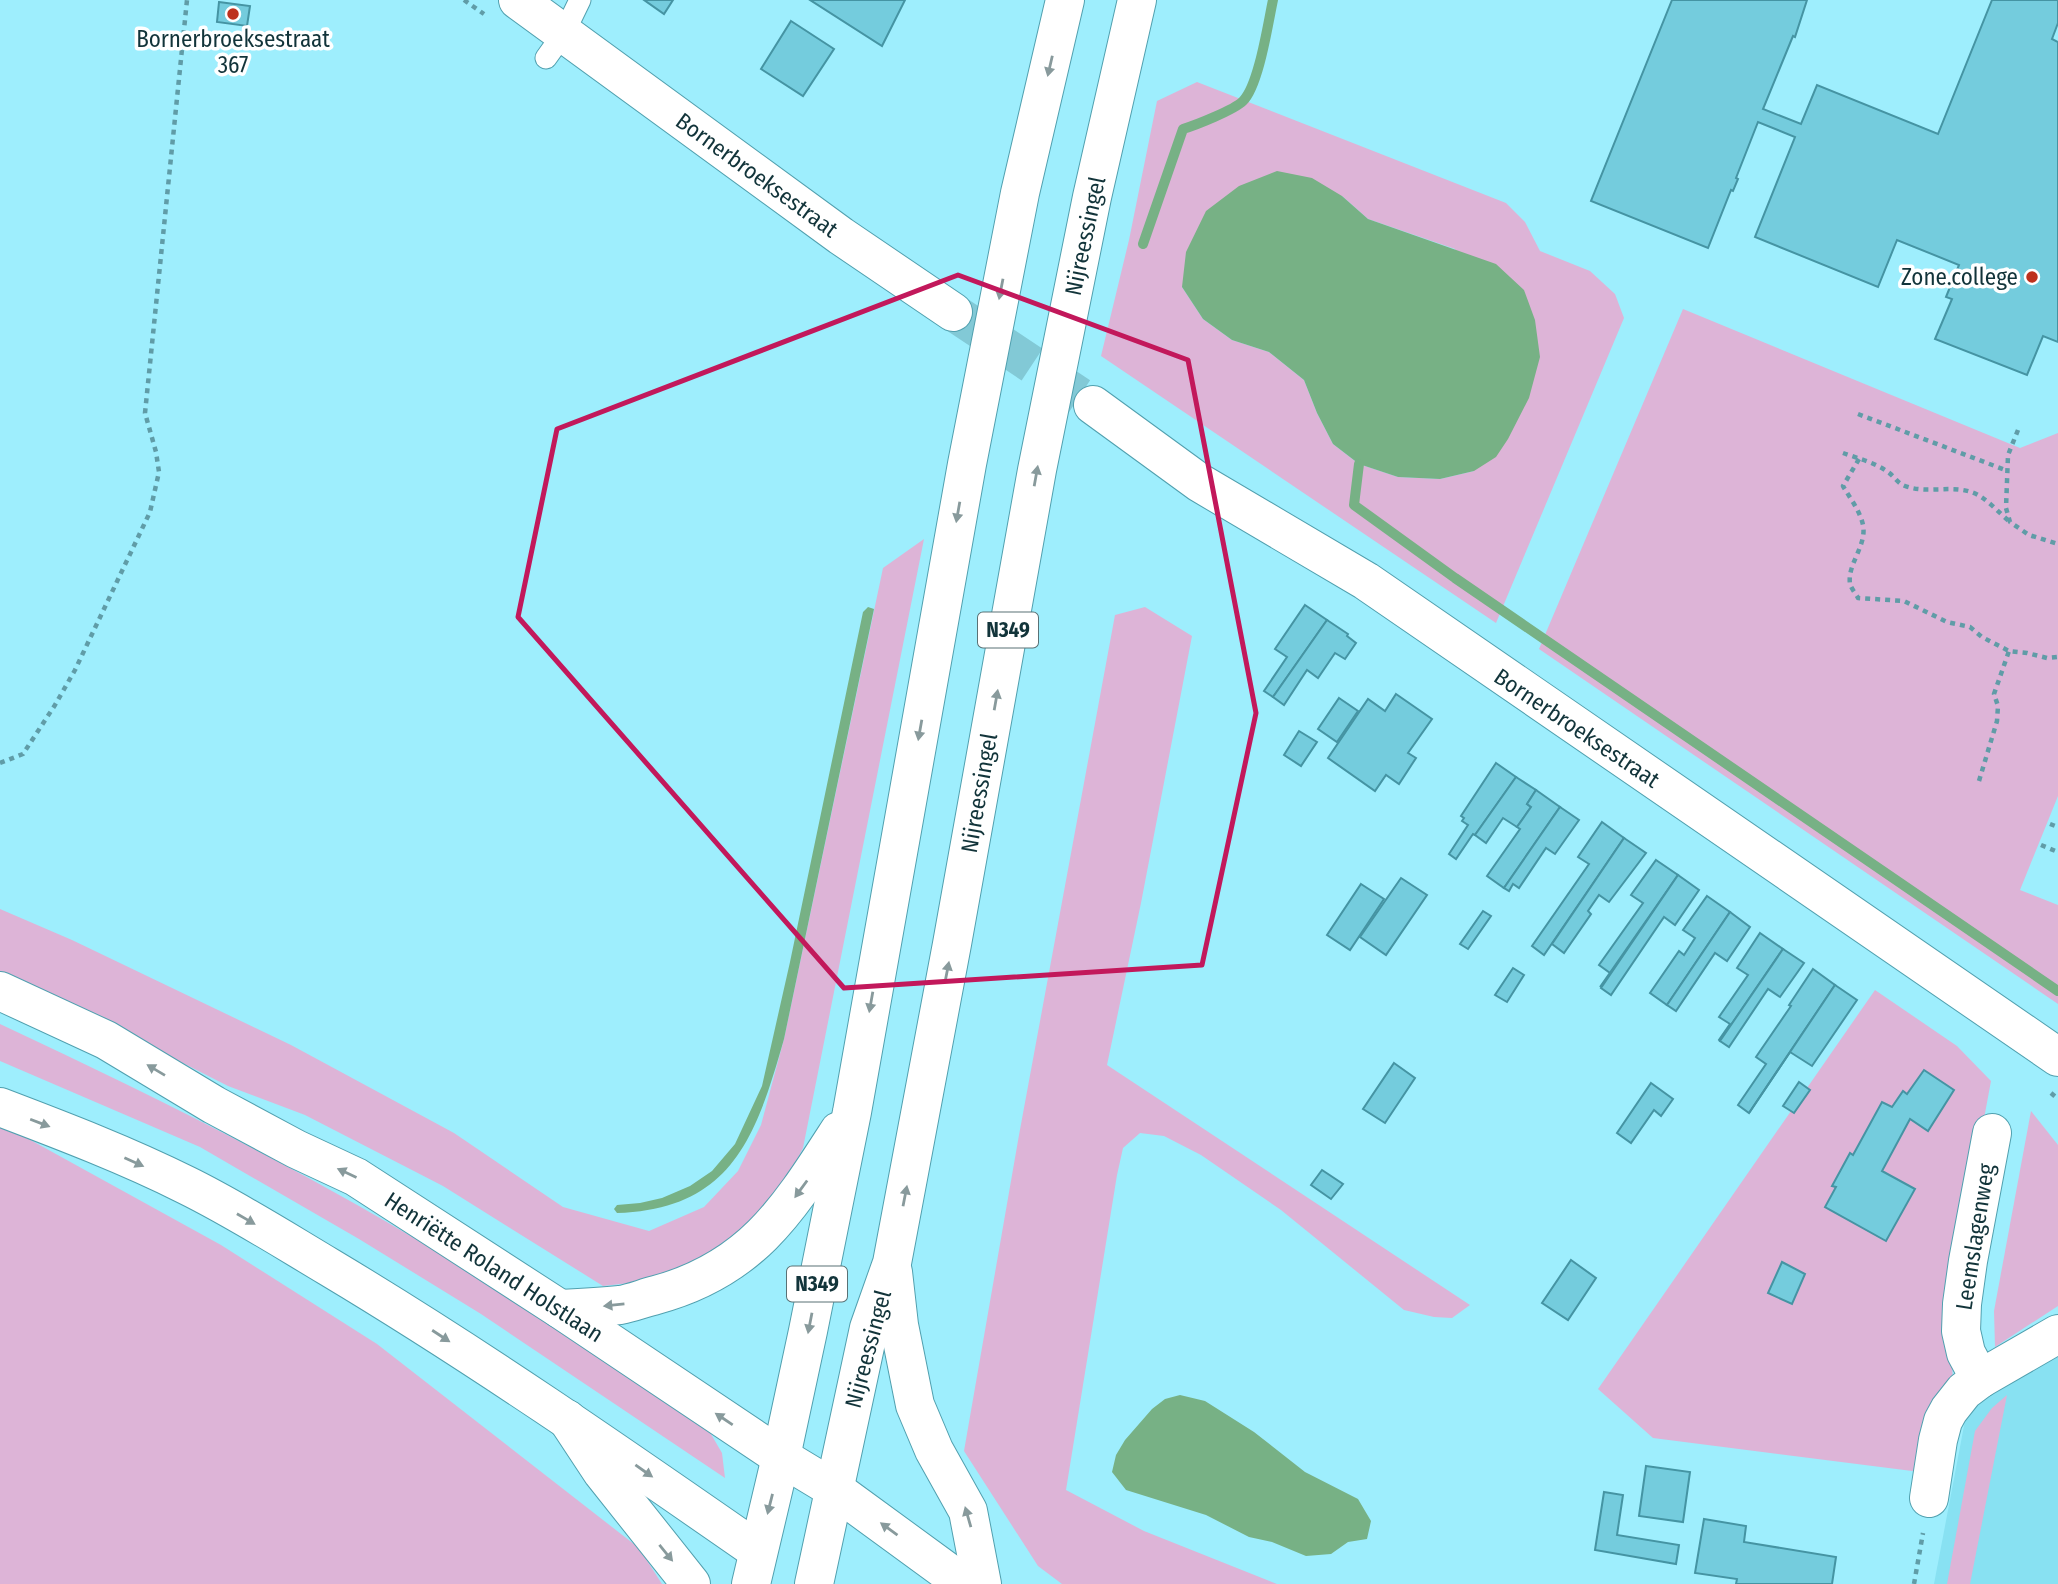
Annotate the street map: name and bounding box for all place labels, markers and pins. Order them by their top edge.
marker: Bornerbroeksestraat 367 [225,6,241,22]
place label: Bornerbroeksestraat 367 [136,25,330,79]
place label: Zone.college [1901,263,2018,291]
marker: Zone.college [2024,269,2040,285]

